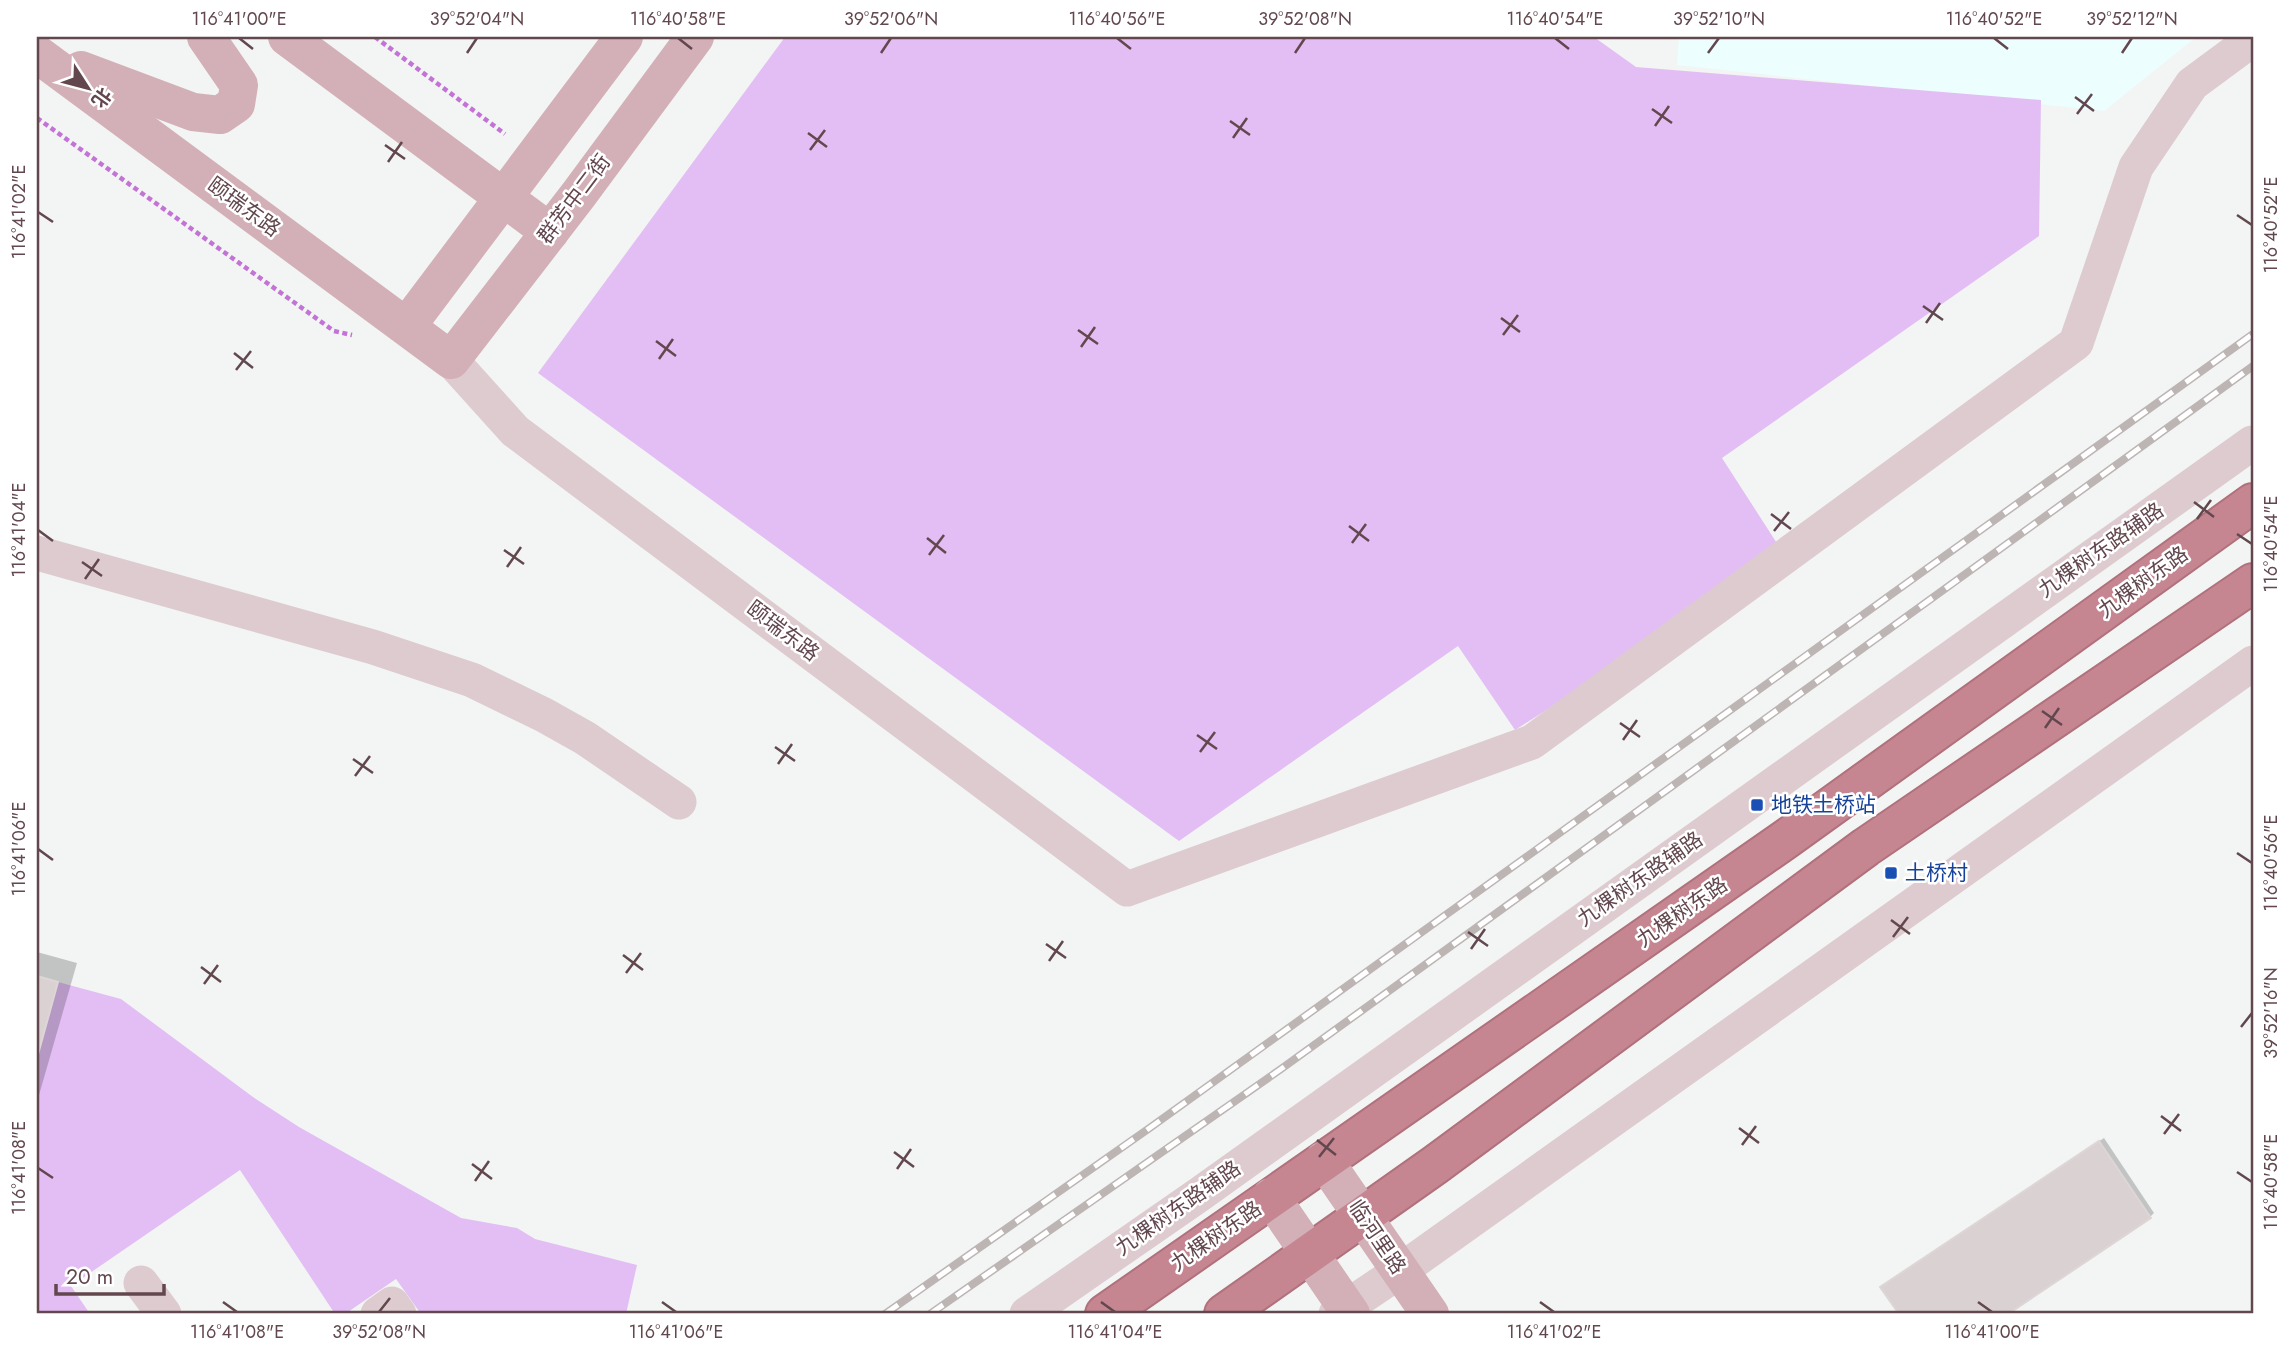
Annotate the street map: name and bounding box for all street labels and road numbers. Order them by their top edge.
street label: 群芳中二街 [530,148,618,250]
street label: 颐瑞东路 [201,170,287,244]
street label: 九棵树东路辅路 [2034,498,2168,602]
street label: 九棵树东路 [2093,541,2193,623]
street label: 颐瑞东路 [740,594,826,668]
street label: 九棵树东路辅路 [1573,827,1707,931]
street label: 九棵树东路 [1632,872,1732,952]
street label: 九棵树东路辅路 [1111,1156,1245,1260]
street label: 临河里路 [1341,1194,1413,1280]
street label: 九棵树东路 [1166,1196,1266,1276]

